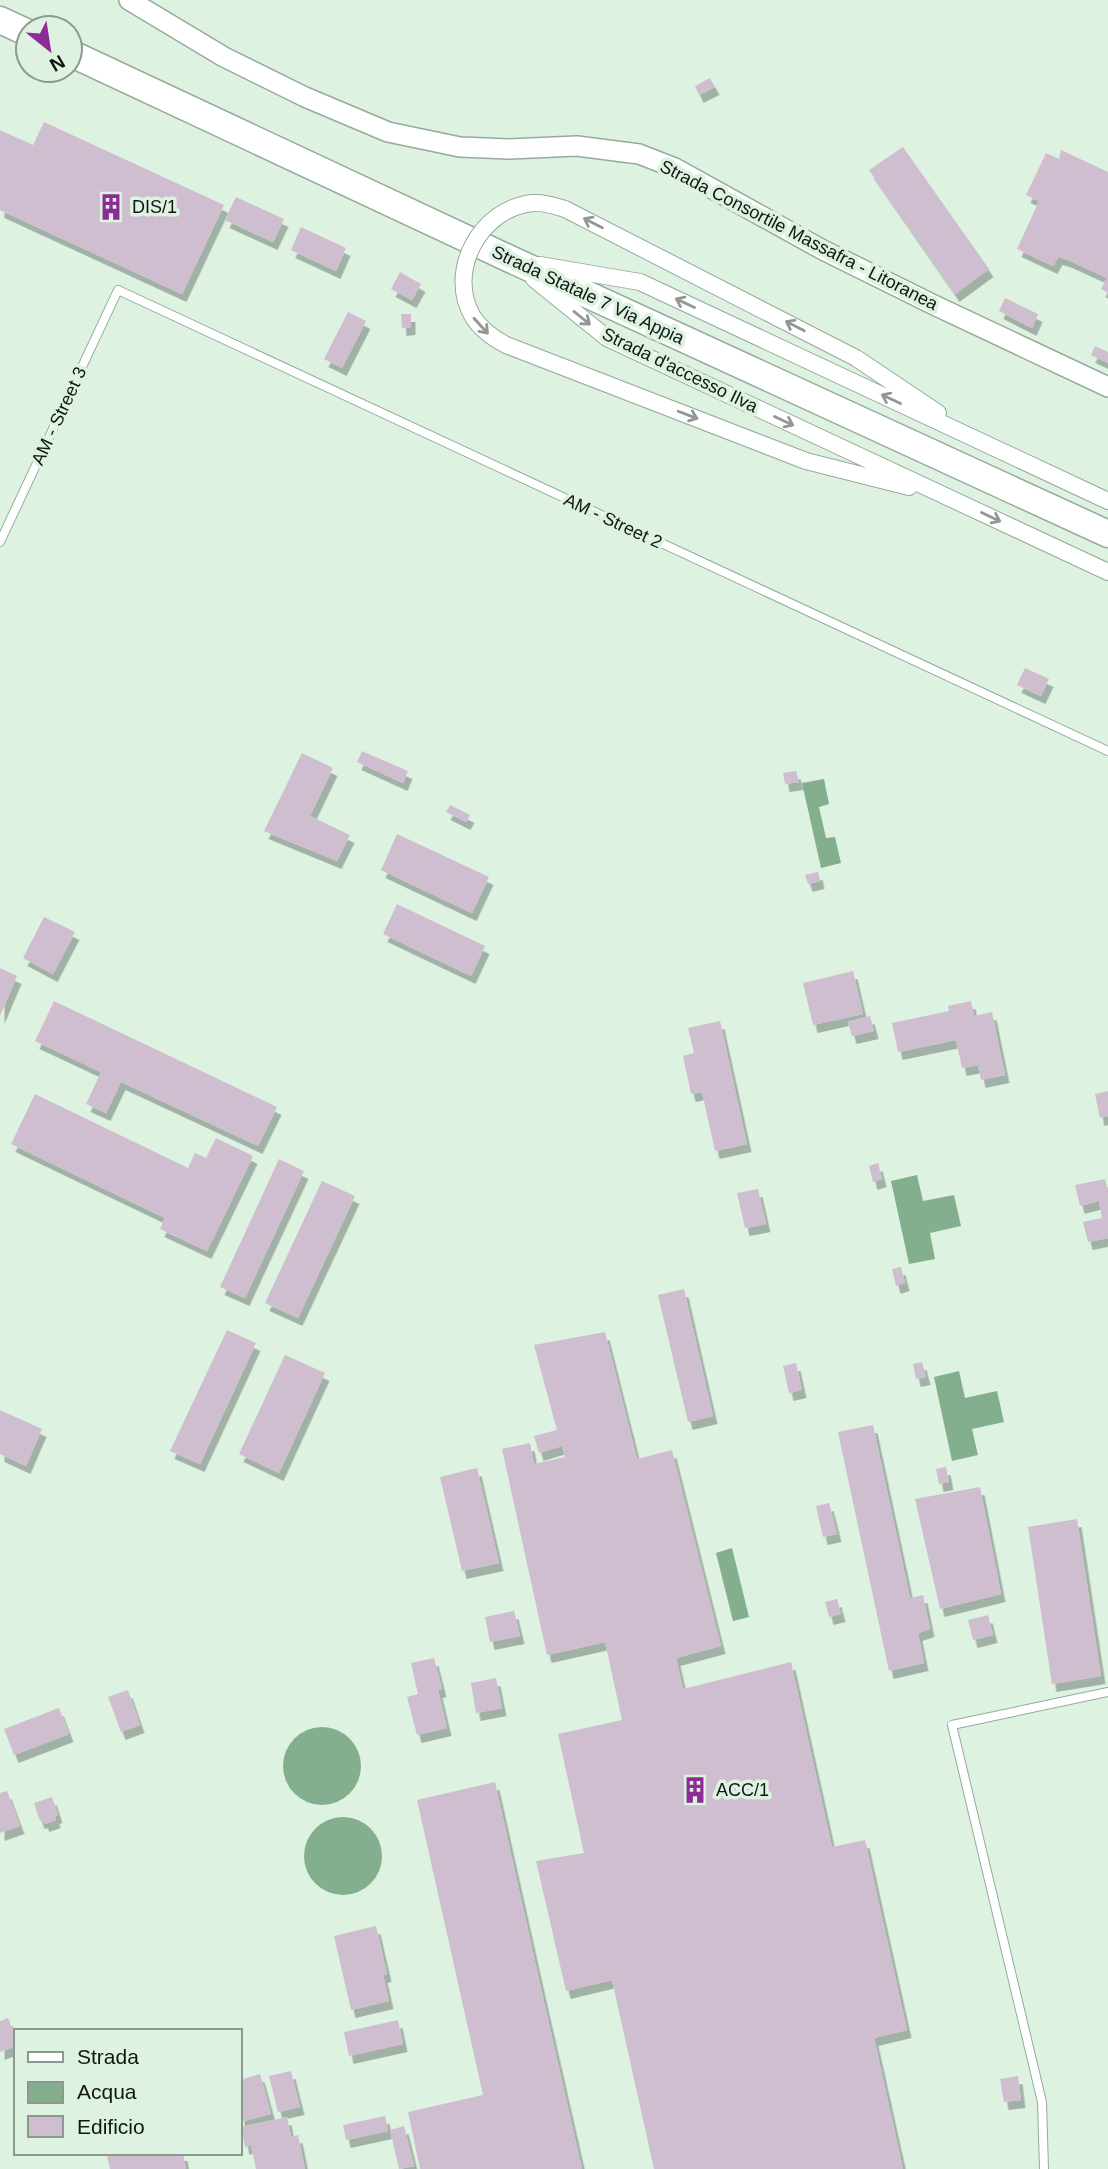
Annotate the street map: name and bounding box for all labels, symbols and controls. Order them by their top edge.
north arrow [14,14,84,84]
text: N [46,51,68,76]
street label: Strada Consortile Massafra - Litoranea [657,156,942,315]
building icon: DIS/1 [96,192,126,222]
place label: DIS/1 [132,197,177,217]
one-way arrow [583,215,604,229]
street label: Strada Statale 7 Via Appia [489,242,688,349]
one-way arrow [675,296,696,309]
one-way arrow [573,310,591,326]
one-way arrow [473,317,489,335]
one-way arrow [785,319,806,333]
street label: Strada d'accesso Ilva [599,324,762,417]
street label: AM - Street 3 [28,364,90,468]
one-way arrow [881,392,902,406]
one-way arrow [677,410,699,423]
one-way arrow [774,415,795,428]
street label: AM - Street 2 [561,490,665,552]
one-way arrow [979,511,1001,524]
building icon: ACC/1 [680,1775,710,1805]
place label: ACC/1 [716,1780,769,1800]
legend [14,2029,242,2155]
text: Strada [77,2045,139,2068]
text: Acqua [77,2080,137,2103]
text: Edificio [77,2115,145,2138]

